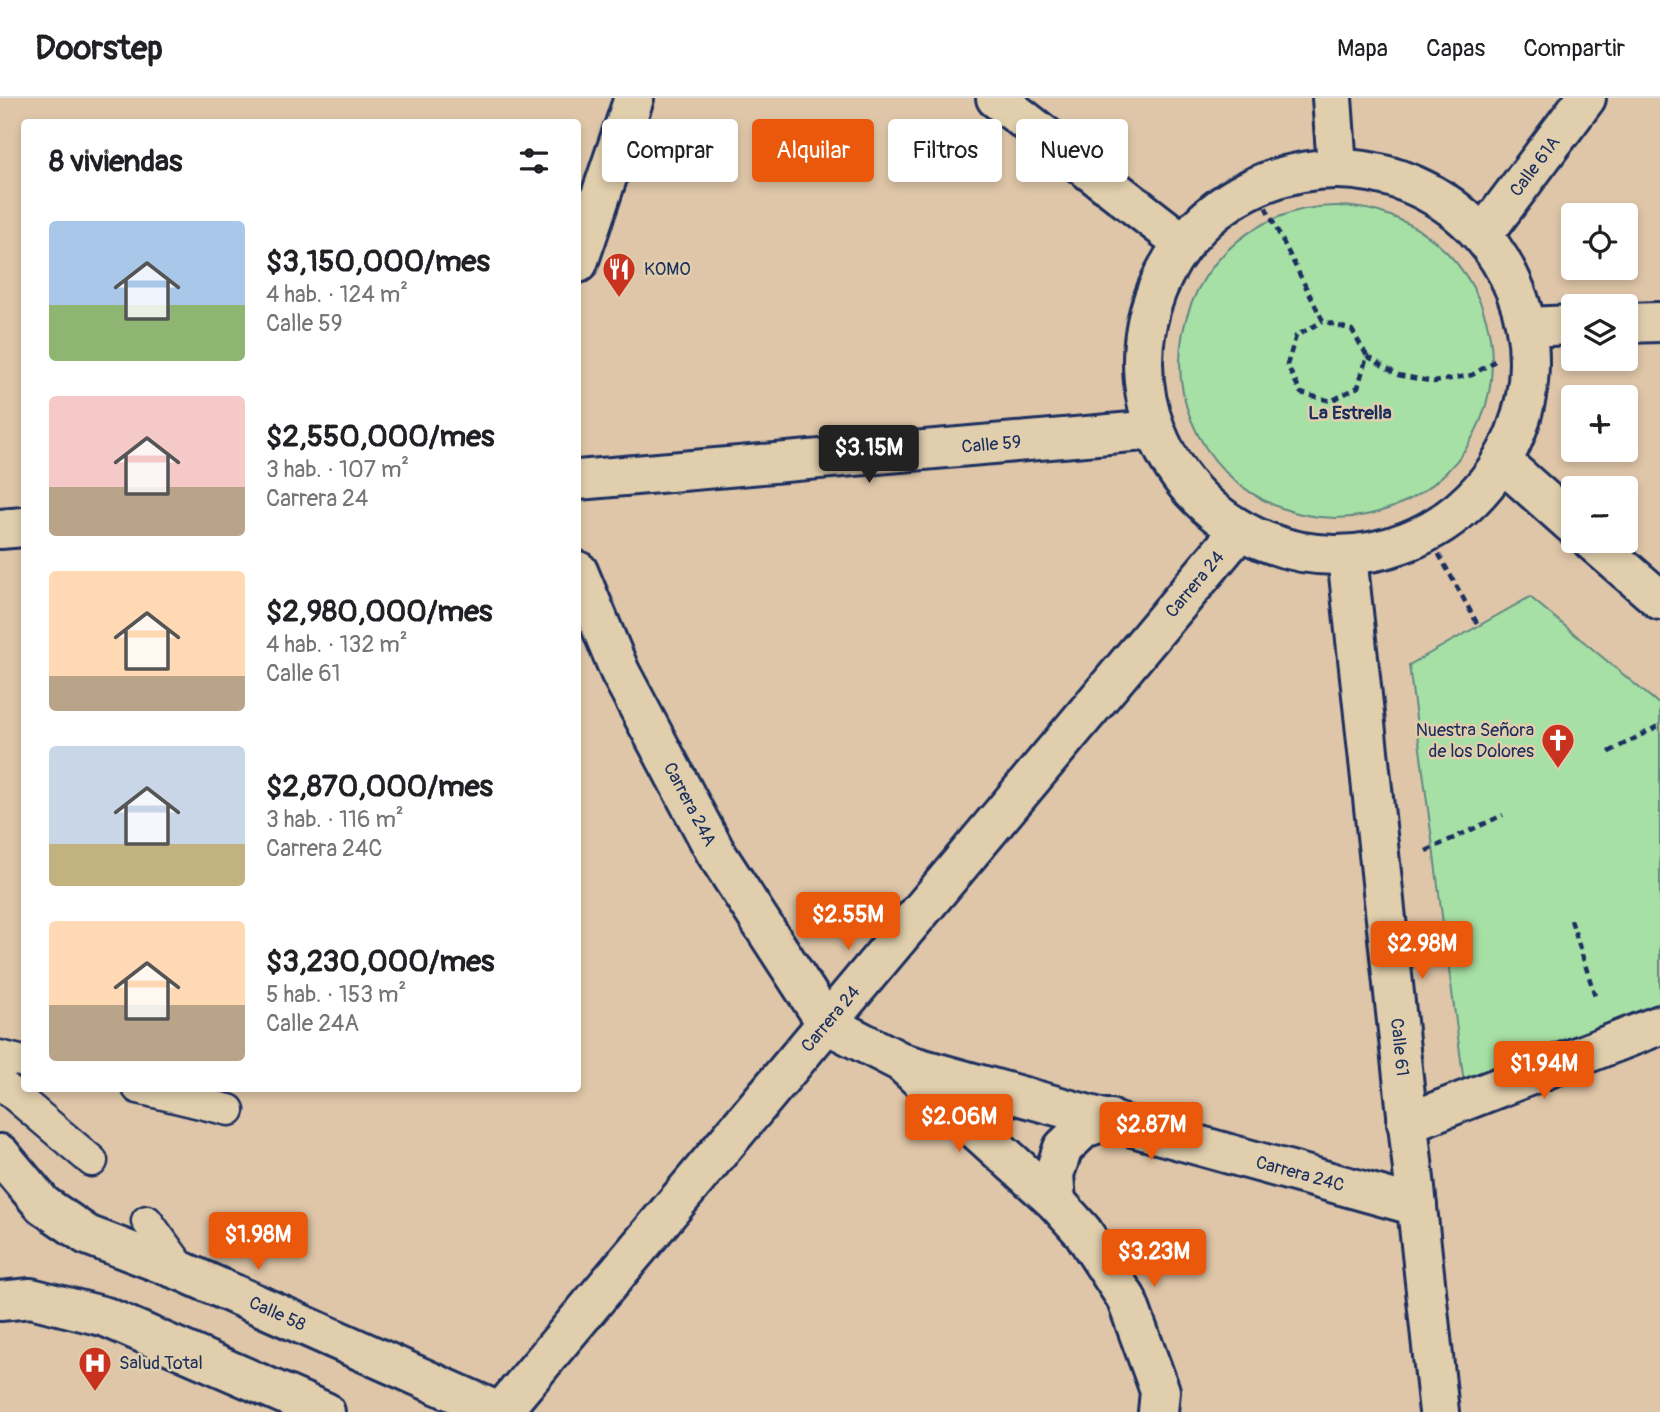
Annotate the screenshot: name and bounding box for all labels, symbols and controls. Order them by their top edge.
text: Doorstep [35,28,163,69]
text: Mapa [1337,34,1388,63]
text: Capas [1426,34,1485,63]
text: Compartir [1523,34,1625,63]
chip: Comprar [602,119,738,182]
chip: Alquilar [752,119,874,182]
chip: Filtros [888,119,1002,182]
chip: Nuevo [1016,119,1128,182]
street label: Calle 61A [1504,131,1565,201]
icon: filters [515,142,553,180]
text: 8 viviendas [49,143,182,180]
map controls [1561,203,1638,553]
button: locate [1561,203,1638,280]
text: $3,150,000/mes [266,243,490,280]
icon: home [105,249,189,333]
restaurant icon: KOMO [600,250,638,299]
place label: KOMO [644,258,691,281]
text: 4 hab. · 124 m² [266,280,408,309]
button: layers [1561,294,1638,371]
text: Calle 59 [266,309,342,338]
button: + [1561,385,1638,462]
district label: La Estrella [1308,401,1392,425]
text: $2,550,000/mes [266,418,494,455]
icon: home [105,424,189,508]
pin: $3.15M [812,426,926,485]
street label: Calle 59 [961,430,1022,458]
text: $3.15M [835,433,903,462]
text: 3 hab. · 107 m² [266,455,409,484]
button: − [1561,476,1638,553]
text: Carrera 24 [266,484,368,513]
street label: Carrera 24 [1160,546,1230,622]
text: $2,980,000/mes [266,593,492,630]
icon: home [105,599,189,683]
text: 4 hab. · 132 m² [266,630,408,659]
text: Calle 61 [266,659,341,688]
place label: Nuestra Señora de los Dolores [1416,719,1534,763]
church icon: Nuestra Señora de los Dolores [1539,721,1577,770]
street label: Carrera 24A [658,758,722,850]
text: $2,870,000/mes [266,768,493,805]
icon: home [105,774,189,858]
text: 3 hab. · 116 m² [266,805,404,834]
text: Carrera 24C [266,834,382,863]
pin: $2.55M [791,892,905,952]
text: $2.55M [812,900,884,929]
pin: $2.98M [1365,922,1479,981]
text: $2.98M [1387,929,1457,958]
text: $3,230,000/mes [266,943,494,980]
icon: home [105,949,189,1033]
text: 5 hab. · 153 m² [266,980,406,1009]
street label: Carrera 24 [796,980,865,1057]
text: Calle 24A [266,1009,359,1038]
street label: Calle 61 [1385,1017,1414,1077]
pin: $1.94M [1487,1042,1601,1101]
text: $1.94M [1510,1049,1578,1078]
pin: $2.06M [902,1094,1016,1154]
text: $2.06M [921,1102,997,1131]
pin: $2.87M [1094,1102,1208,1162]
text: $2.87M [1116,1110,1186,1139]
street label: Carrera 24C [1253,1150,1347,1197]
pin: $1.98M [201,1212,315,1272]
text: $1.98M [225,1220,291,1249]
pin: $3.23M [1097,1230,1211,1289]
text: $3.23M [1118,1237,1190,1266]
street label: Calle 58 [245,1291,309,1336]
hospital icon: Salud Total [76,1344,114,1393]
place label: Salud Total [119,1352,203,1375]

